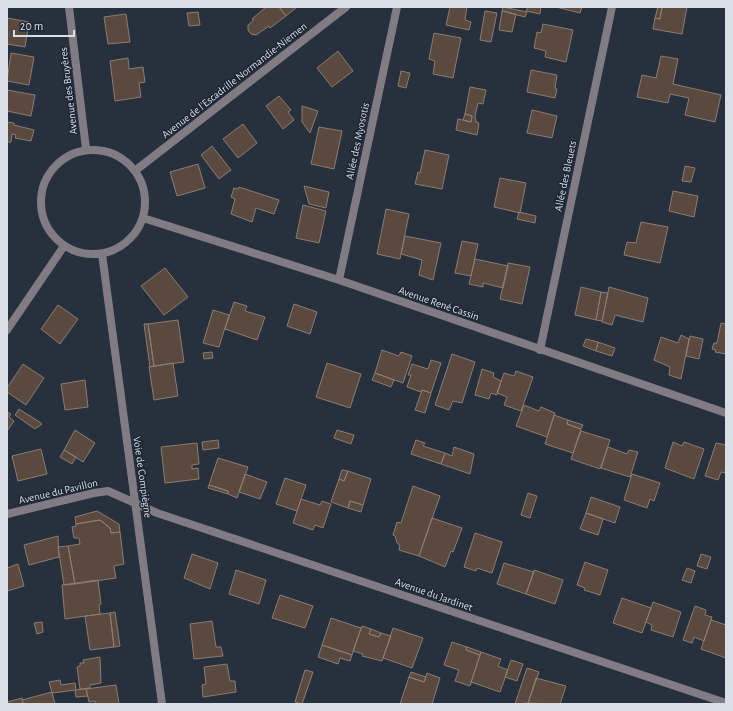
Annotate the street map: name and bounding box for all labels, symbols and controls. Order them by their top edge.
scale bar [14,12,74,38]
text: 20 m [20,20,43,32]
street label: Avenue de l'Escadrille Normandie-Niemen [160,20,309,140]
street label: Avenue des Bruyères [58,47,79,135]
street label: Allée des Myosotis [344,102,371,181]
street label: Allée des Bleuets [553,140,578,213]
street label: Avenue René Cassin [397,285,481,322]
street label: Voie de Compiègne [131,436,154,519]
street label: Avenue du Pavillon [17,477,99,506]
street label: Avenue du Jardinet [394,576,475,613]

